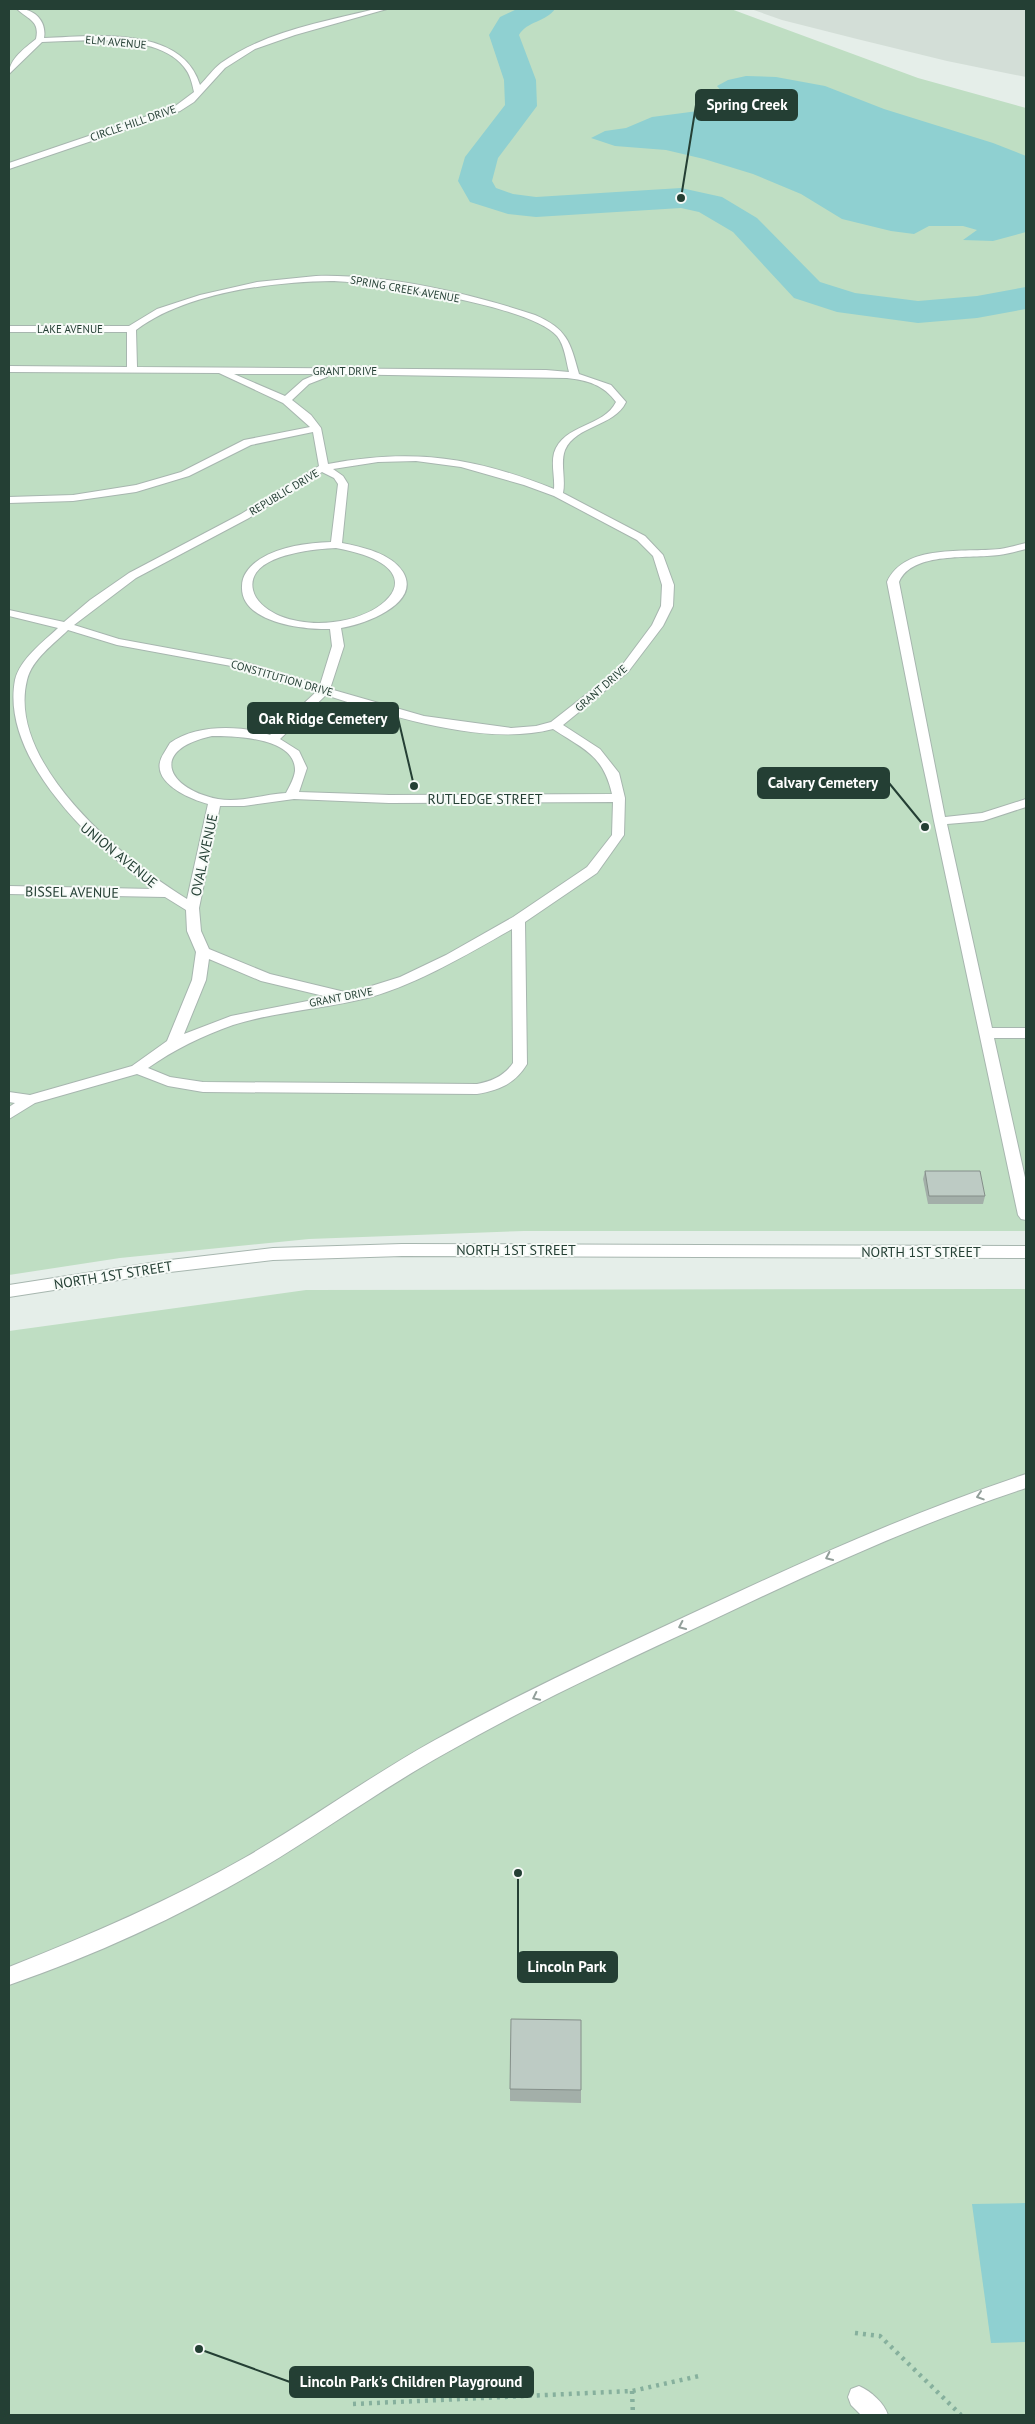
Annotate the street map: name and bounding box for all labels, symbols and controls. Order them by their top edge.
street label: ELM AVENUE [85,32,147,52]
callout: Spring Creek [696,90,797,120]
text: Spring Creek [706,95,788,114]
street label: CIRCLE HILL DRIVE [88,102,178,144]
street label: SPRING CREEK AVENUE [349,272,461,306]
street label: LAKE AVENUE [37,322,103,336]
street label: GRANT DRIVE [313,364,377,378]
street label: REPUBLIC DRIVE [247,466,322,518]
street label: CONSTITUTION DRIVE [229,657,335,699]
street label: GRANT DRIVE [572,661,630,714]
callout: Oak Ridge Cemetery [248,703,398,733]
text: Oak Ridge Cemetery [259,709,388,728]
callout: Calvary Cemetery [758,768,889,798]
text: Calvary Cemetery [768,773,879,792]
street label: RUTLEDGE STREET [427,790,543,808]
street label: OVAL AVENUE [186,812,222,898]
street label: UNION AVENUE [77,818,161,892]
street label: BISSEL AVENUE [25,882,119,902]
street label: GRANT DRIVE [308,984,374,1010]
street label: NORTH 1ST STREET [456,1241,576,1259]
street label: NORTH 1ST STREET [861,1243,981,1261]
street label: NORTH 1ST STREET [52,1257,174,1293]
one-way arrow [976,1490,984,1500]
one-way arrow [826,1551,835,1561]
one-way arrow [678,1620,687,1630]
one-way arrow [532,1691,541,1701]
callout: Lincoln Park [518,1952,617,1982]
text: Lincoln Park [528,1957,607,1976]
callout: Lincoln Park's Children Playground [290,2367,533,2397]
text: Lincoln Park's Children Playground [300,2372,522,2391]

